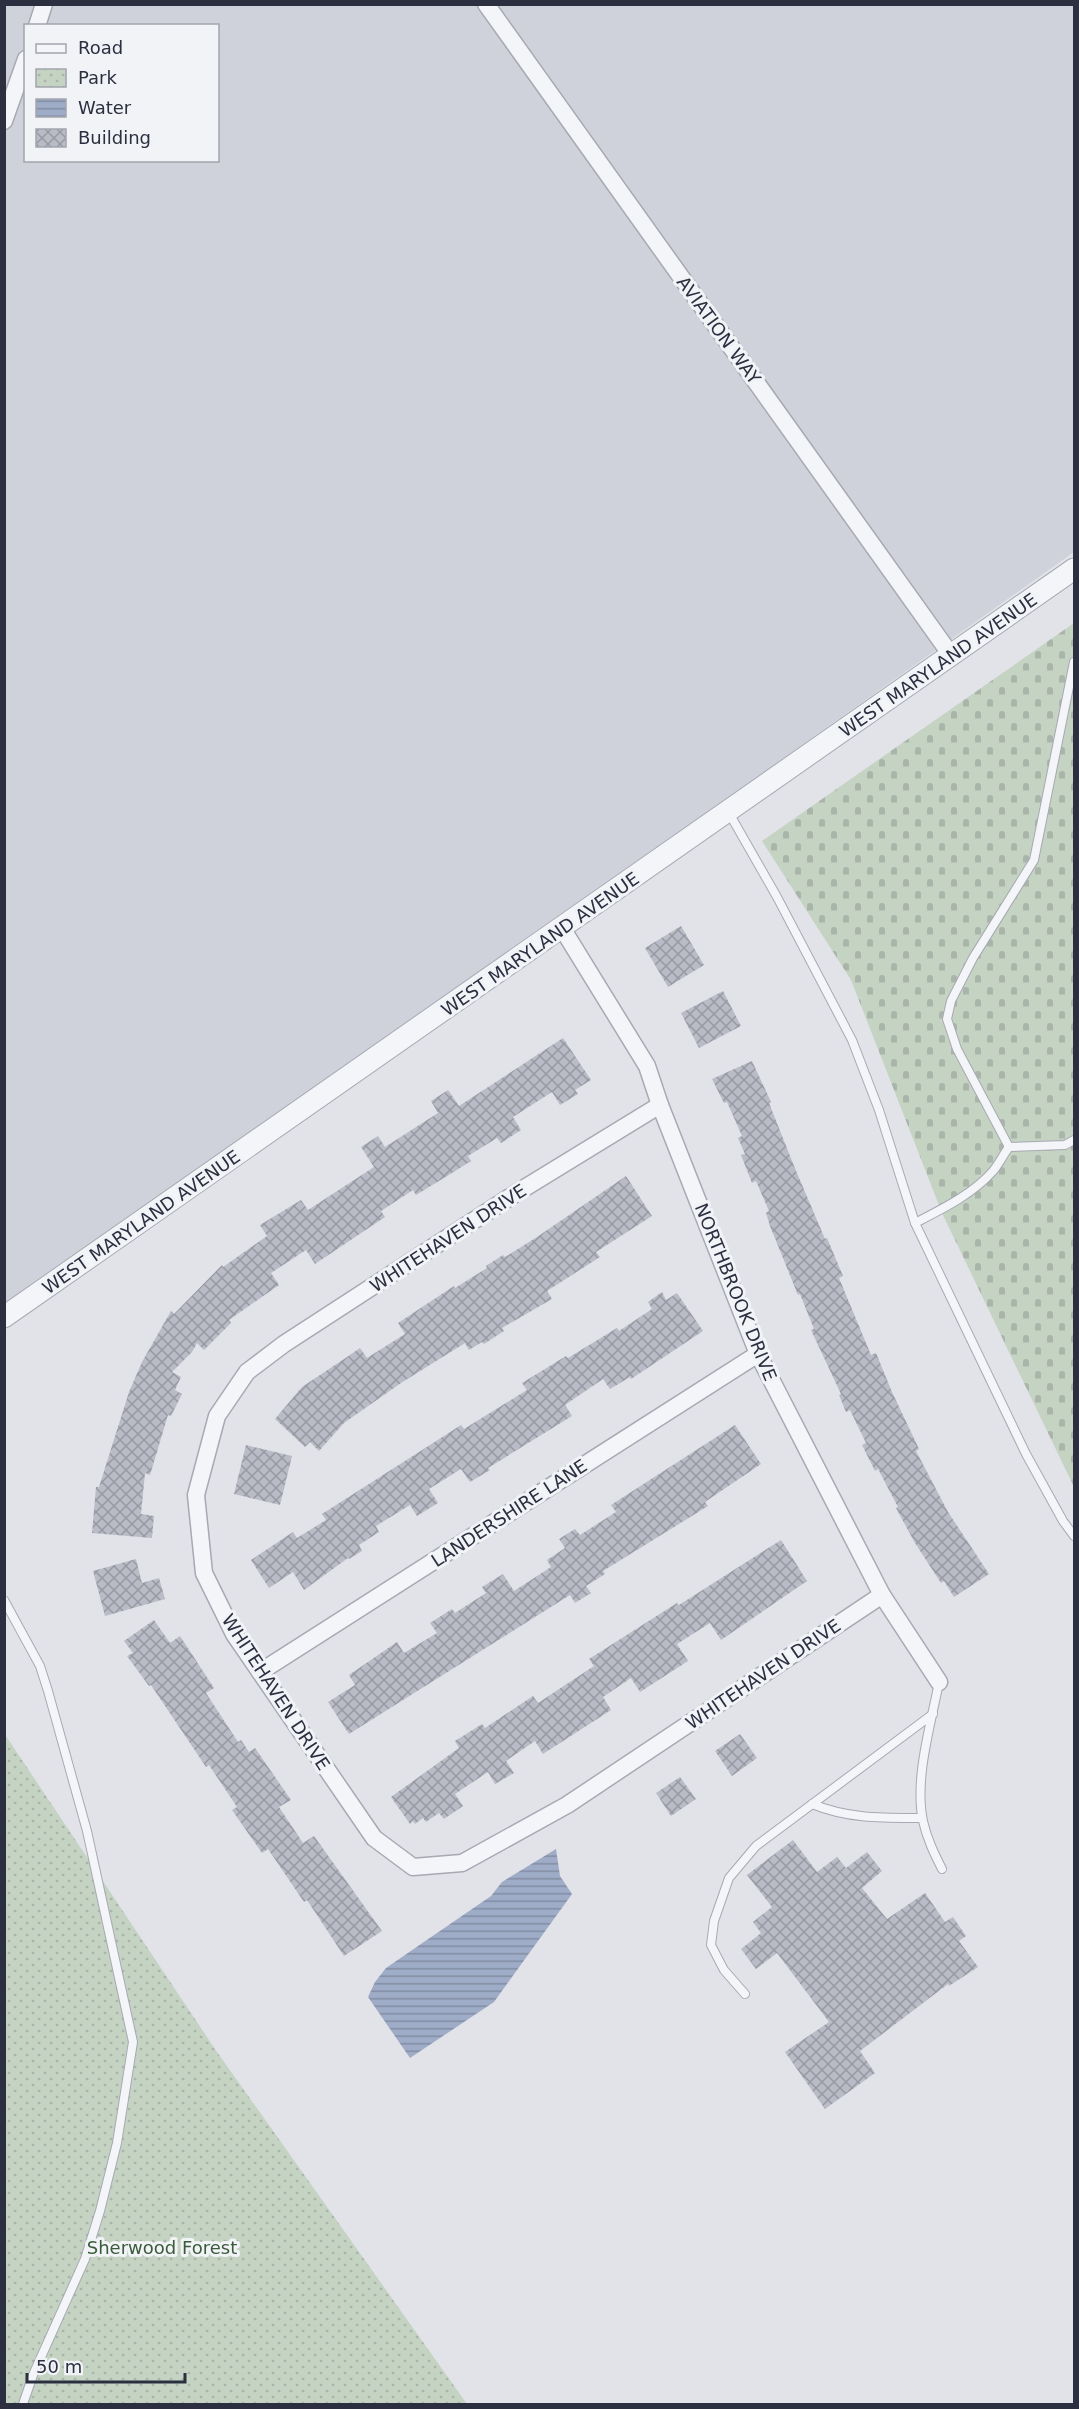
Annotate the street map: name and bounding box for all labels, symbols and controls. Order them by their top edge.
legend [24,24,219,162]
text: Road [78,37,123,58]
text: Park [78,67,117,88]
text: Water [78,97,132,118]
text: Building [78,127,151,148]
street label: AVIATION WAY [673,272,766,389]
street label: WEST MARYLAND AVENUE [835,589,1041,741]
street label: WEST MARYLAND AVENUE [437,868,643,1020]
street label: WEST MARYLAND AVENUE [38,1146,244,1298]
street label: WHITEHAVEN DRIVE [366,1180,530,1296]
street label: NORTHBROOK DRIVE [691,1200,781,1384]
street label: LANDERSHIRE LANE [427,1455,591,1571]
street label: WHITEHAVEN DRIVE [218,1610,334,1774]
street label: WHITEHAVEN DRIVE [682,1614,844,1734]
park label: Sherwood Forest [87,2237,237,2258]
scale bar [27,2346,184,2384]
text: 50 m [36,2356,82,2377]

